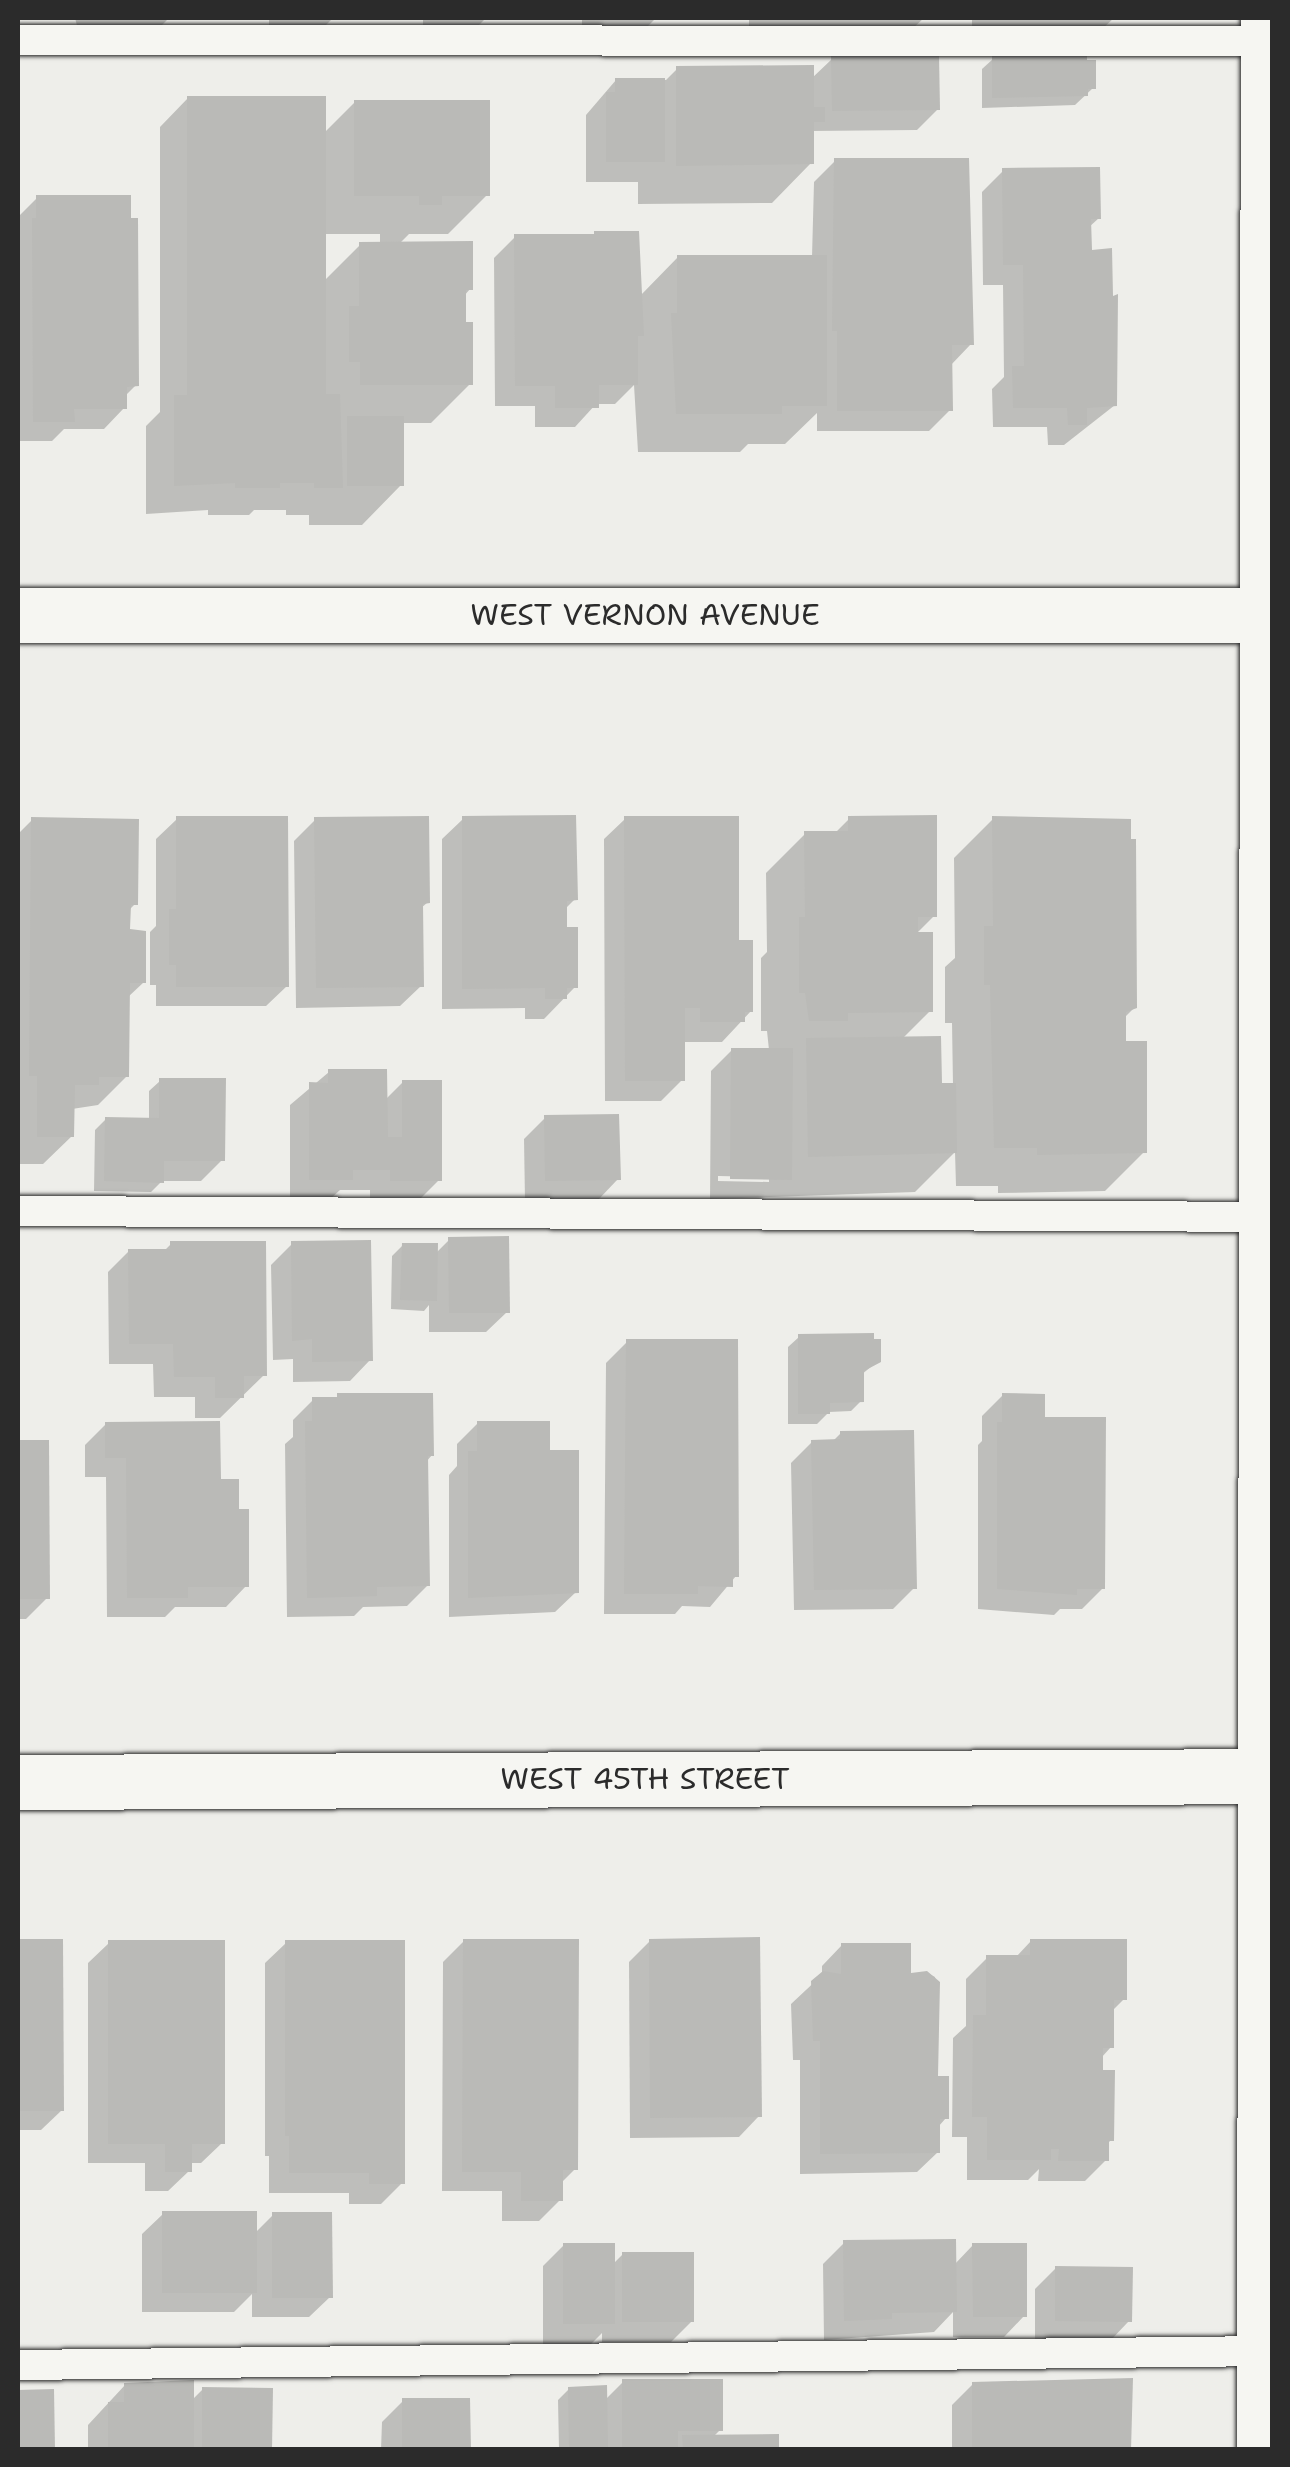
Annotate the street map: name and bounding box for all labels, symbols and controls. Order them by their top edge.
street label: WEST VERNON AVENUE [470,597,820,633]
street label: WEST 45TH STREET [500,1761,790,1797]

